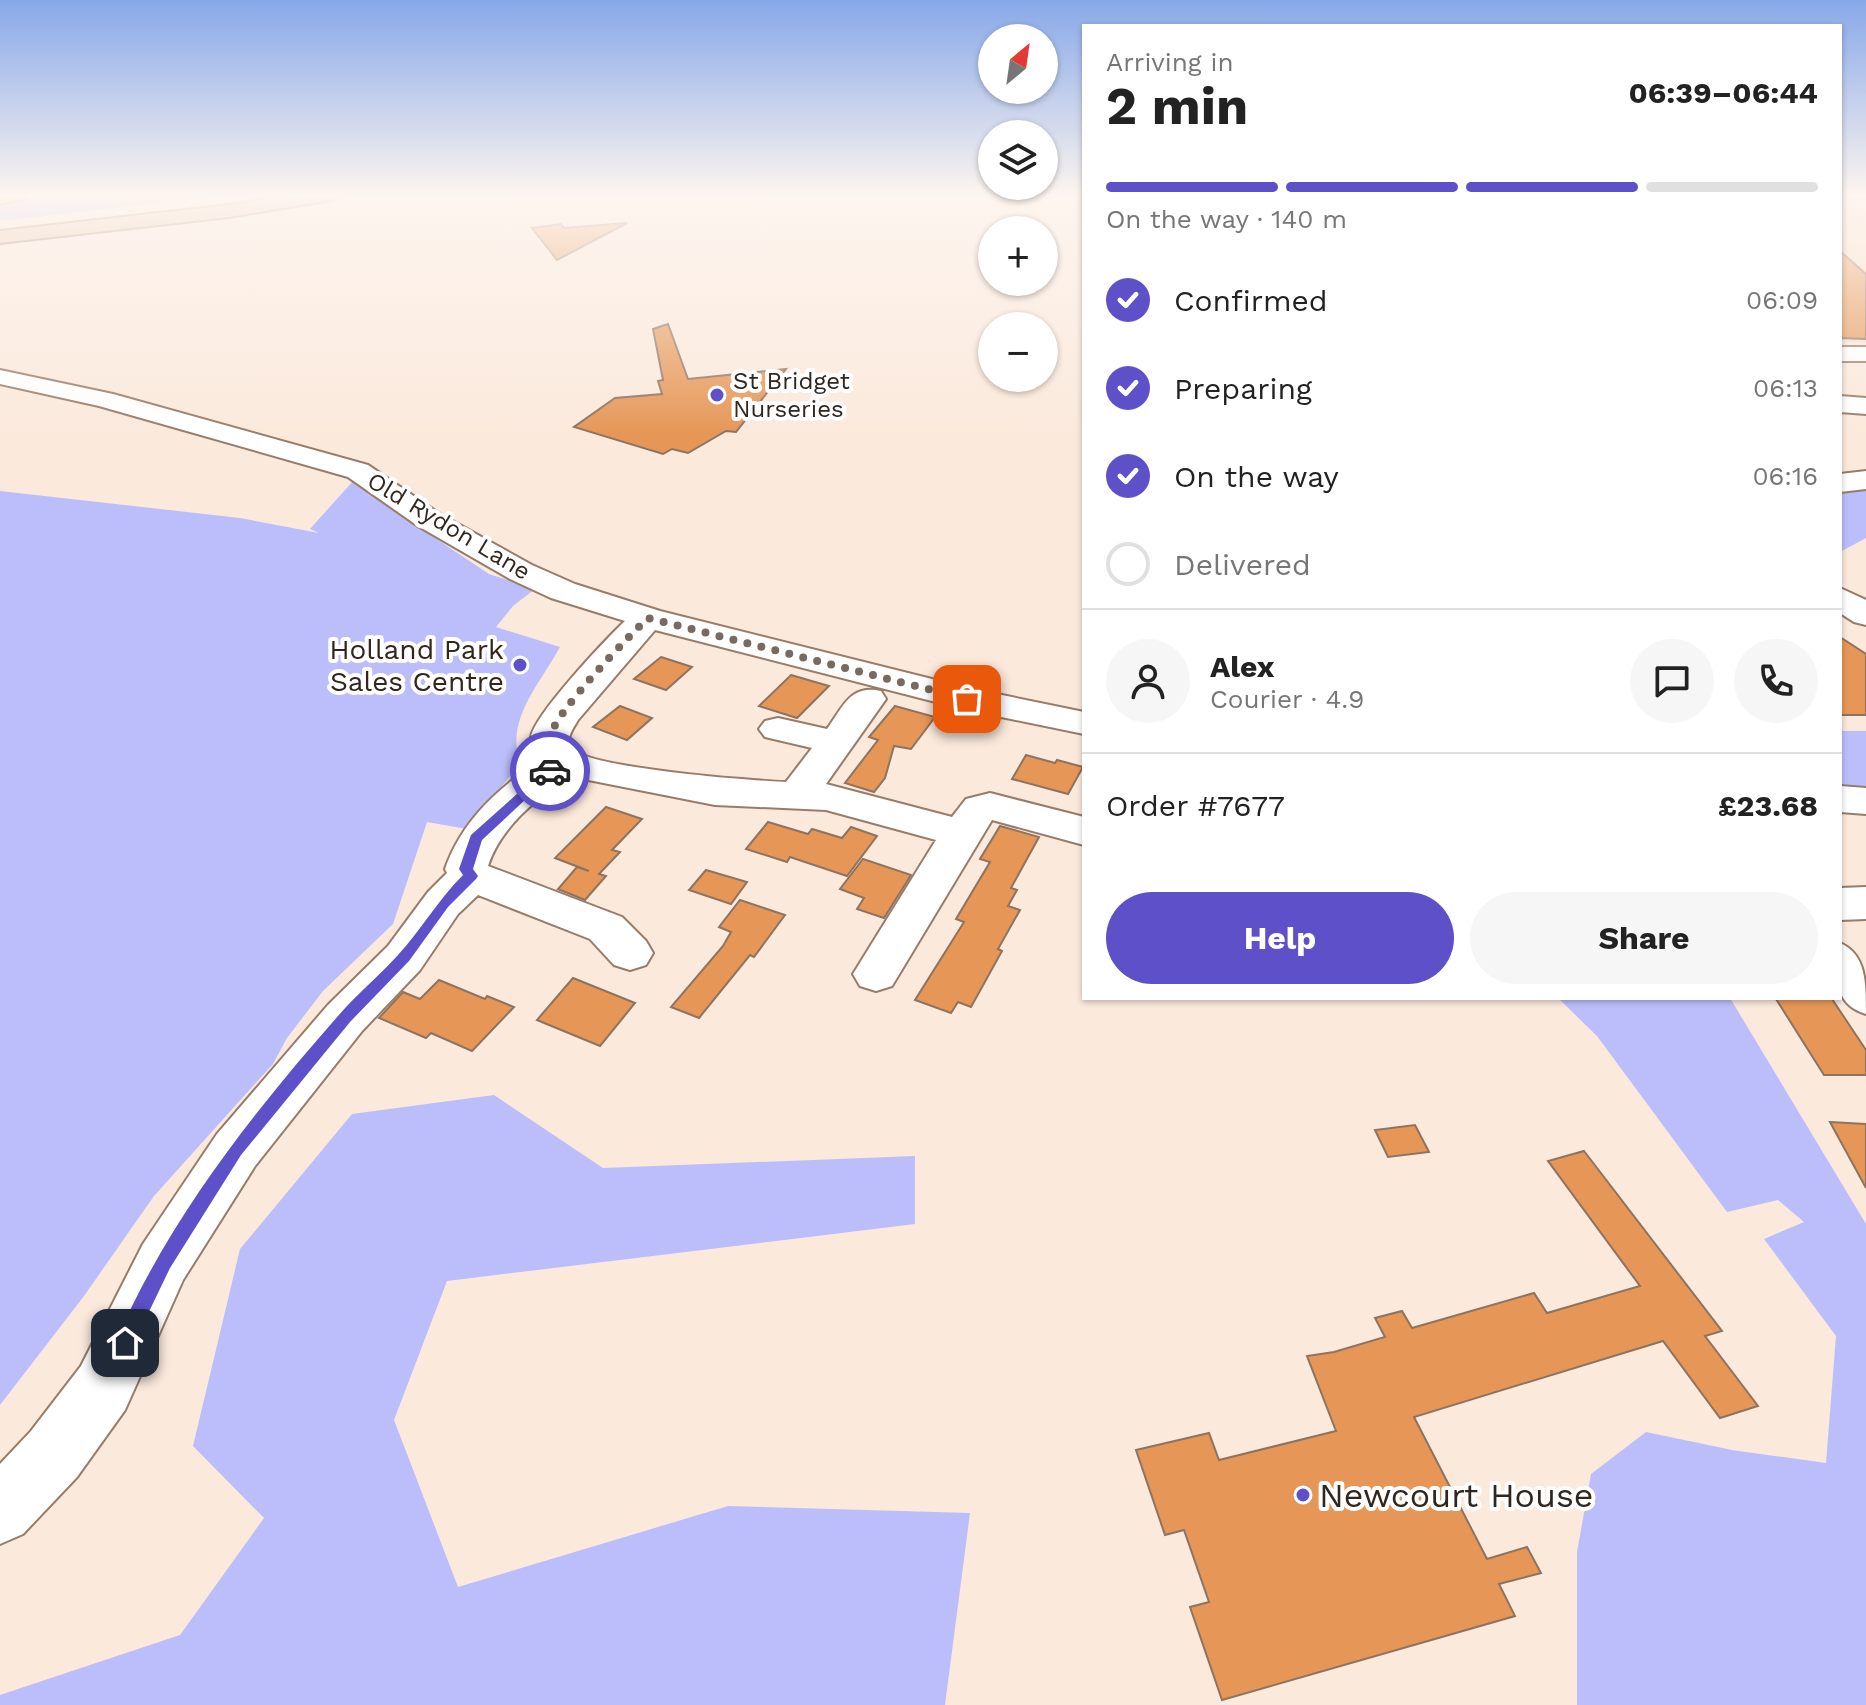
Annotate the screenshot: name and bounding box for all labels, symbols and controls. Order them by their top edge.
north arrow [978,24,1058,104]
map controls [978,24,1058,392]
text: Arriving in [1106,47,1234,77]
text: 06:39–06:44 [1628,75,1818,110]
text: 2 min [1106,76,1248,137]
button: layers [978,120,1058,200]
text: On the way · 140 m [1106,204,1347,234]
button: + [978,216,1058,296]
icon: check [1106,278,1150,322]
text: Confirmed [1174,283,1328,318]
text: 06:09 [1746,285,1818,315]
button: − [978,312,1058,392]
icon: check [1106,366,1150,410]
place label: St Bridget Nurseries [733,367,850,423]
text: Preparing [1174,371,1312,406]
text: 06:13 [1753,373,1818,403]
marker: St Bridget Nurseries [708,386,726,404]
icon: check [1106,454,1150,498]
text: On the way [1174,459,1339,494]
text: 06:16 [1752,461,1818,491]
street label: Old Rydon Lane [362,466,536,586]
text: Delivered [1174,547,1311,582]
place label: Holland Park Sales Centre [329,633,504,698]
button: person [1106,639,1190,723]
button: chat [1630,639,1714,723]
button: phone [1734,639,1818,723]
text: Alex [1210,649,1274,684]
marker: Holland Park Sales Centre [511,656,529,674]
pin [933,665,1001,733]
icon: bag [945,677,989,721]
text: Courier · 4.9 [1210,684,1364,714]
courier [510,731,590,811]
icon: car [528,749,572,793]
text: Order #7677 [1106,788,1285,823]
text: £23.68 [1718,788,1818,823]
button: Help [1106,892,1454,984]
button: Share [1470,892,1818,984]
pin [91,1309,159,1377]
icon: home [103,1321,147,1365]
place label: Newcourt House [1319,1475,1593,1515]
marker: Newcourt House [1294,1486,1312,1504]

